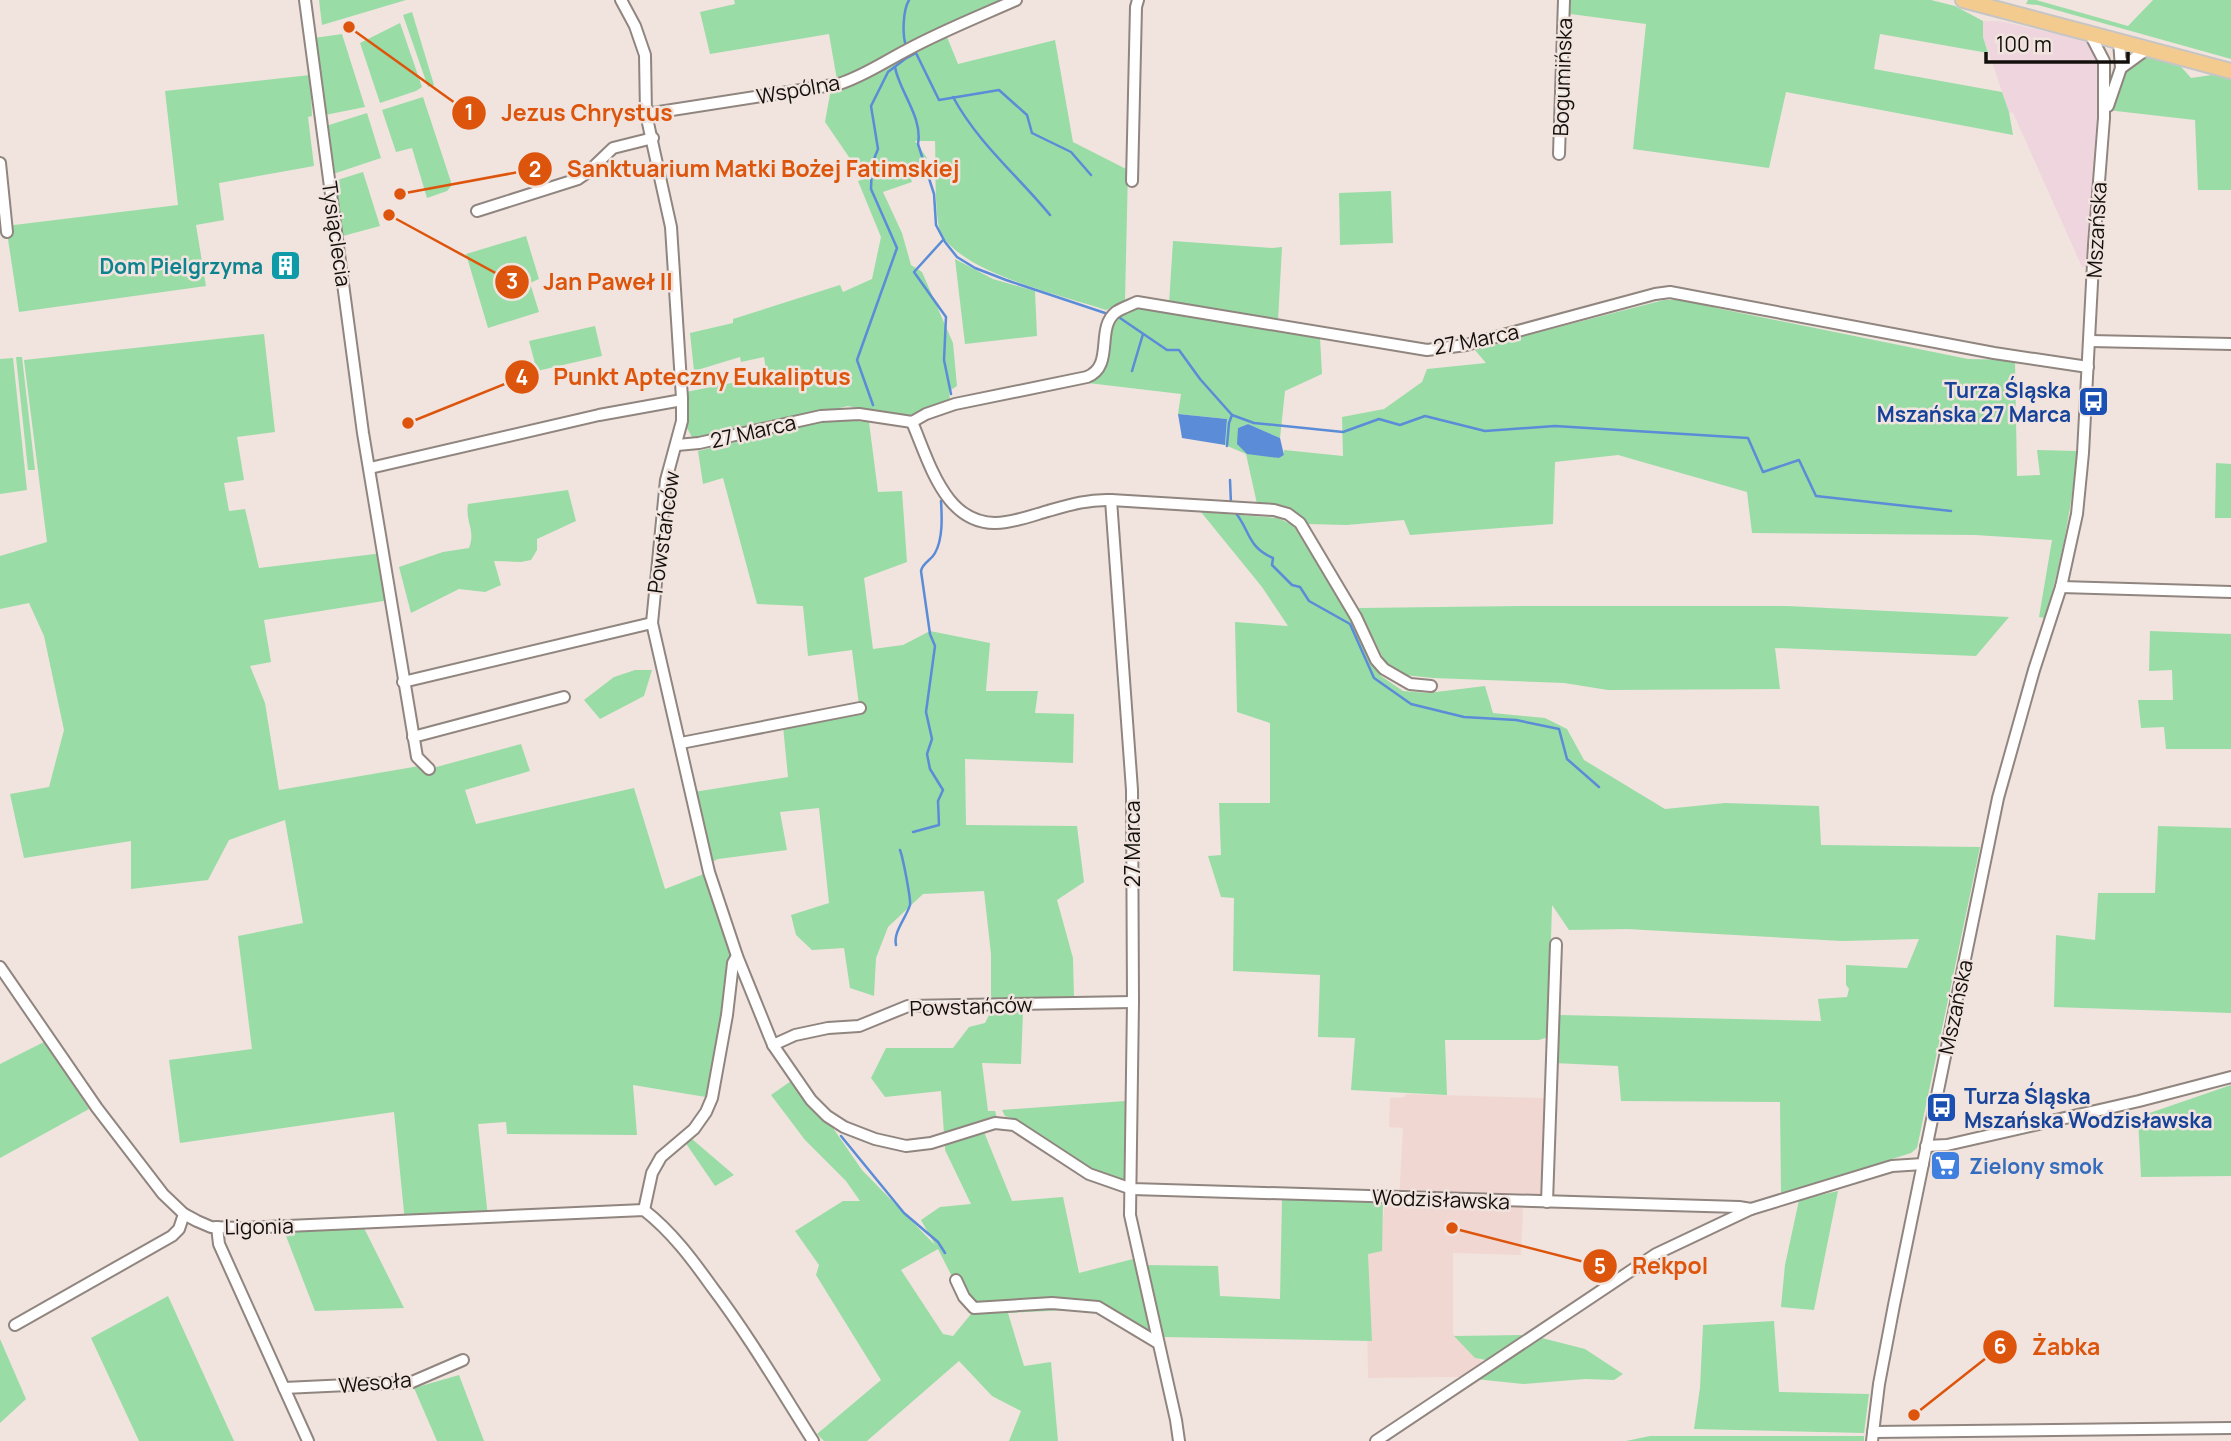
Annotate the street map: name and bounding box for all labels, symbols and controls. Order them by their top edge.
street label: Bogumińska [1546,17,1578,137]
scale bar [1986,21,2128,65]
text: 100 m [1996,30,2052,58]
street label: Wspólna [754,68,842,110]
callout: Jezus Chrystus [452,91,686,135]
text: Jezus Chrystus [501,96,673,128]
text: 1 [464,98,474,126]
callout: Sanktuarium Matki Bożej Fatimskiej [518,147,973,191]
text: Sanktuarium Matki Bożej Fatimskiej [567,152,959,184]
text: 2 [529,155,541,183]
street label: Tysiąclecia [316,180,358,288]
street label: Mszańska [2079,181,2113,279]
building icon: Dom Pielgrzyma [269,249,303,283]
place label: Dom Pielgrzyma [99,252,263,280]
callout: Jan Paweł II [495,260,687,304]
text: Jan Paweł II [543,265,673,297]
text: 3 [506,267,518,295]
street label: 27 Marca [1431,317,1521,361]
callout: Punkt Apteczny Eukaliptus [504,355,865,399]
text: Punkt Apteczny Eukaliptus [553,360,851,392]
text: 4 [516,363,528,391]
place label: Turza Śląska Mszańska 27 Marca [1877,376,2071,428]
bus stop icon: Turza Śląska Mszańska 27 Marca [2077,385,2111,419]
street label: 27 Marca [708,408,798,454]
street label: Powstańców [641,469,685,595]
street label: 27 Marca [1118,801,1146,887]
street label: Mszańska [1931,957,1979,1057]
street label: Powstańców [909,990,1033,1022]
place label: Turza Śląska Mszańska Wodzisławska [1964,1082,2213,1134]
bus stop icon: Turza Śląska Mszańska Wodzisławska [1924,1091,1958,1125]
supermarket icon: Zielony smok [1929,1149,1963,1183]
place label: Zielony smok [1969,1152,2104,1180]
street label: Wodzisławska [1372,1183,1510,1215]
street label: Ligonia [224,1211,294,1241]
callout: Rekpol [1583,1244,1722,1288]
text: Rekpol [1632,1249,1708,1281]
text: 5 [1594,1252,1606,1280]
callout: Żabka [1982,1325,2114,1369]
text: Żabka [2032,1330,2100,1362]
text: 6 [1993,1332,2007,1360]
street label: Wesoła [337,1365,413,1399]

